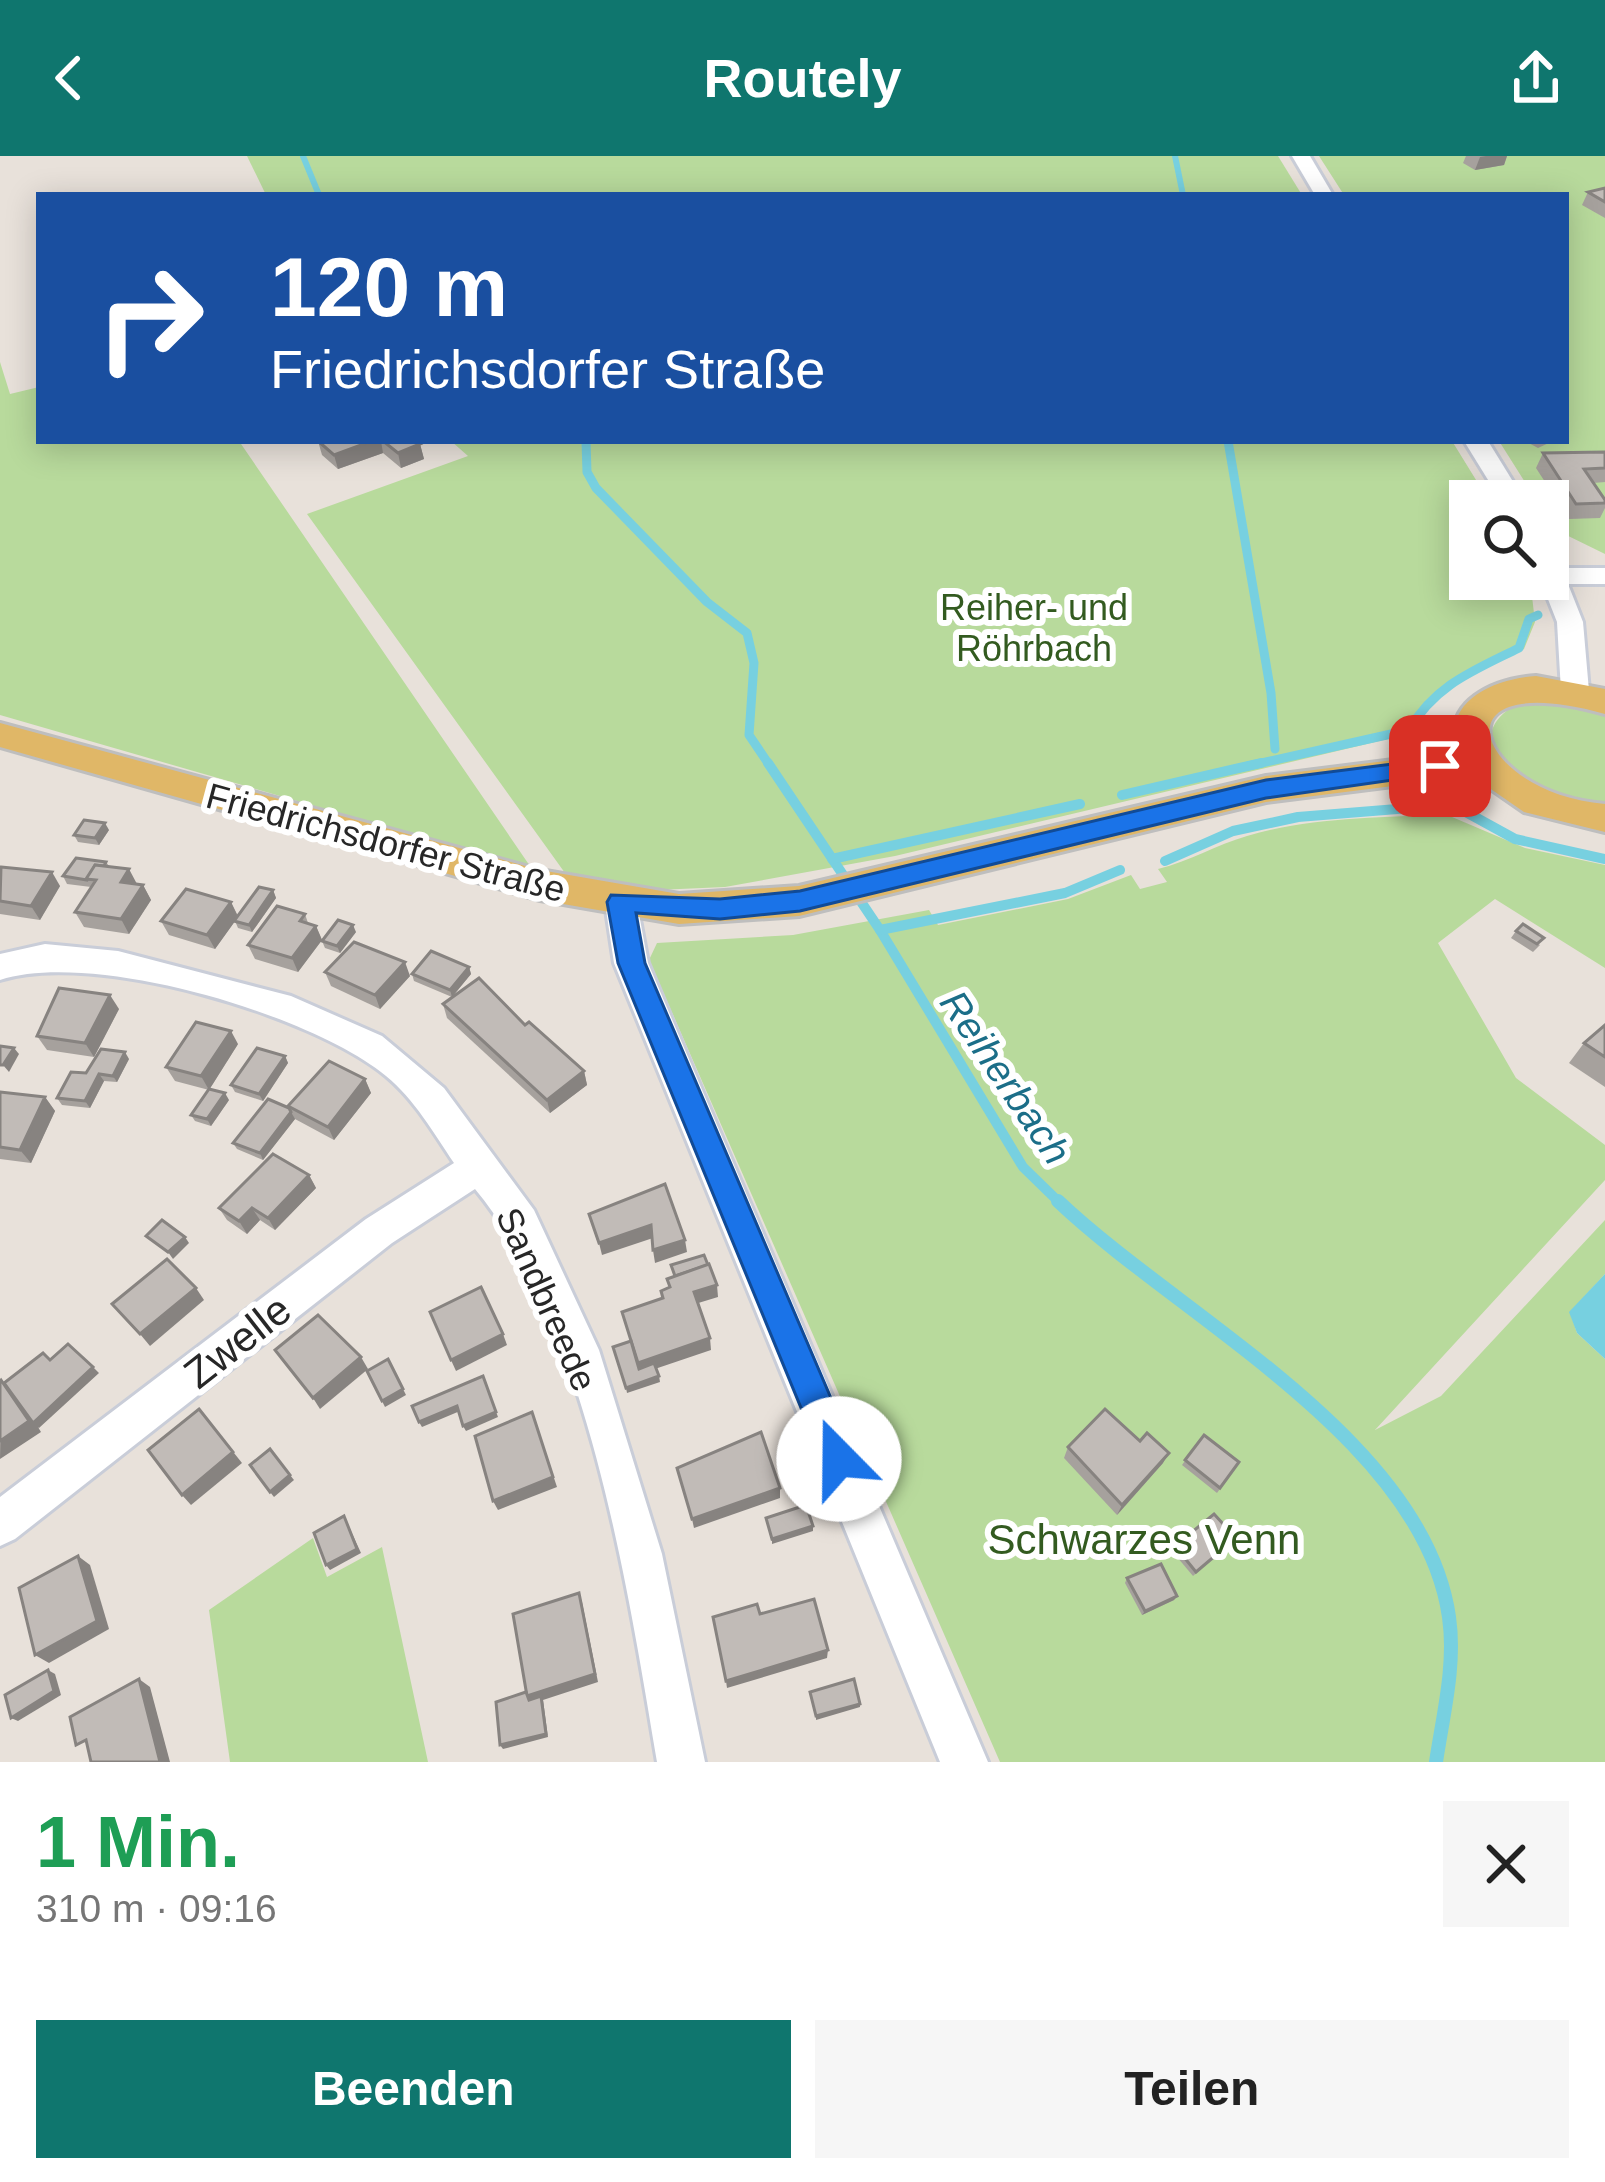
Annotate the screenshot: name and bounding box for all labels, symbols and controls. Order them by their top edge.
icon: back [36,45,102,111]
icon: share [1503,45,1569,111]
text: Routely [703,48,902,108]
icon: right [72,240,228,396]
text: 120 m [270,240,508,334]
text: Friedrichsdorfer Straße [270,339,825,399]
map controls [1449,480,1569,600]
button: search [1449,480,1569,600]
park label: Reiher- und Röhrbach [940,587,1128,669]
pin [1389,715,1491,817]
icon: arrive [1407,733,1473,799]
street label: Friedrichsdorfer Straße [202,775,570,910]
water label: Reiherbach [932,983,1079,1172]
street label: Sandbreede [488,1201,605,1397]
street label: Zwelle [175,1286,300,1397]
position arrow [776,1396,902,1522]
park label: Schwarzes Venn [988,1516,1300,1563]
button: close [1443,1801,1569,1927]
text: 1 Min. [36,1802,240,1882]
text: 310 m · 09:16 [36,1887,277,1930]
button: Beenden [36,2020,791,2158]
button: Teilen [815,2020,1569,2158]

